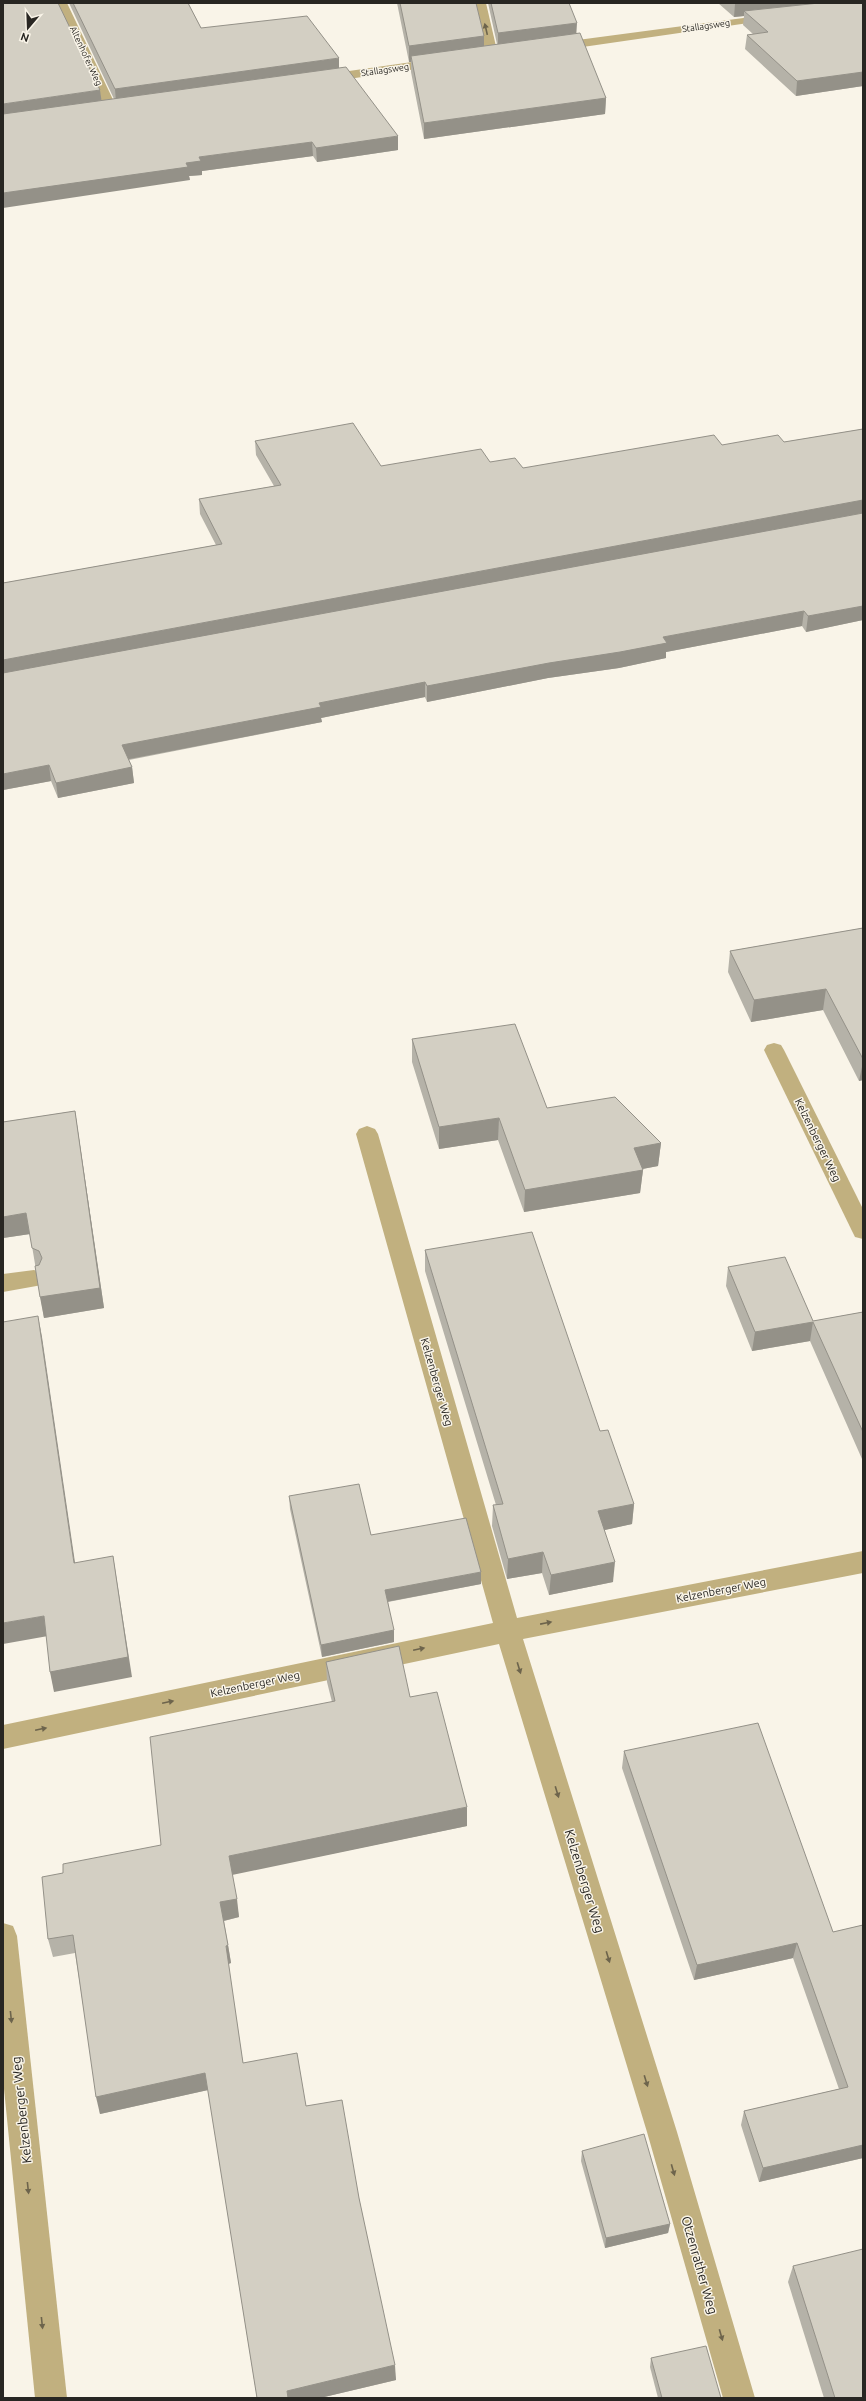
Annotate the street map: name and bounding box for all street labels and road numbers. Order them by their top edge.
street label: Stallagsweg [681,18,731,34]
street label: Altenhofer Weg [68,25,104,87]
street label: Stallagsweg [360,62,410,78]
street label: Kelzenberger Weg [793,1096,843,1184]
street label: Kelzenberger Weg [419,1337,455,1427]
street label: Kelzenberger Weg [675,1575,767,1605]
street label: Kelzenberger Weg [209,1669,301,1699]
street label: Kelzenberger Weg [563,1828,607,1934]
street label: Kelzenberger Weg [8,2056,34,2164]
street label: Otzenrather Weg [679,2214,721,2316]

